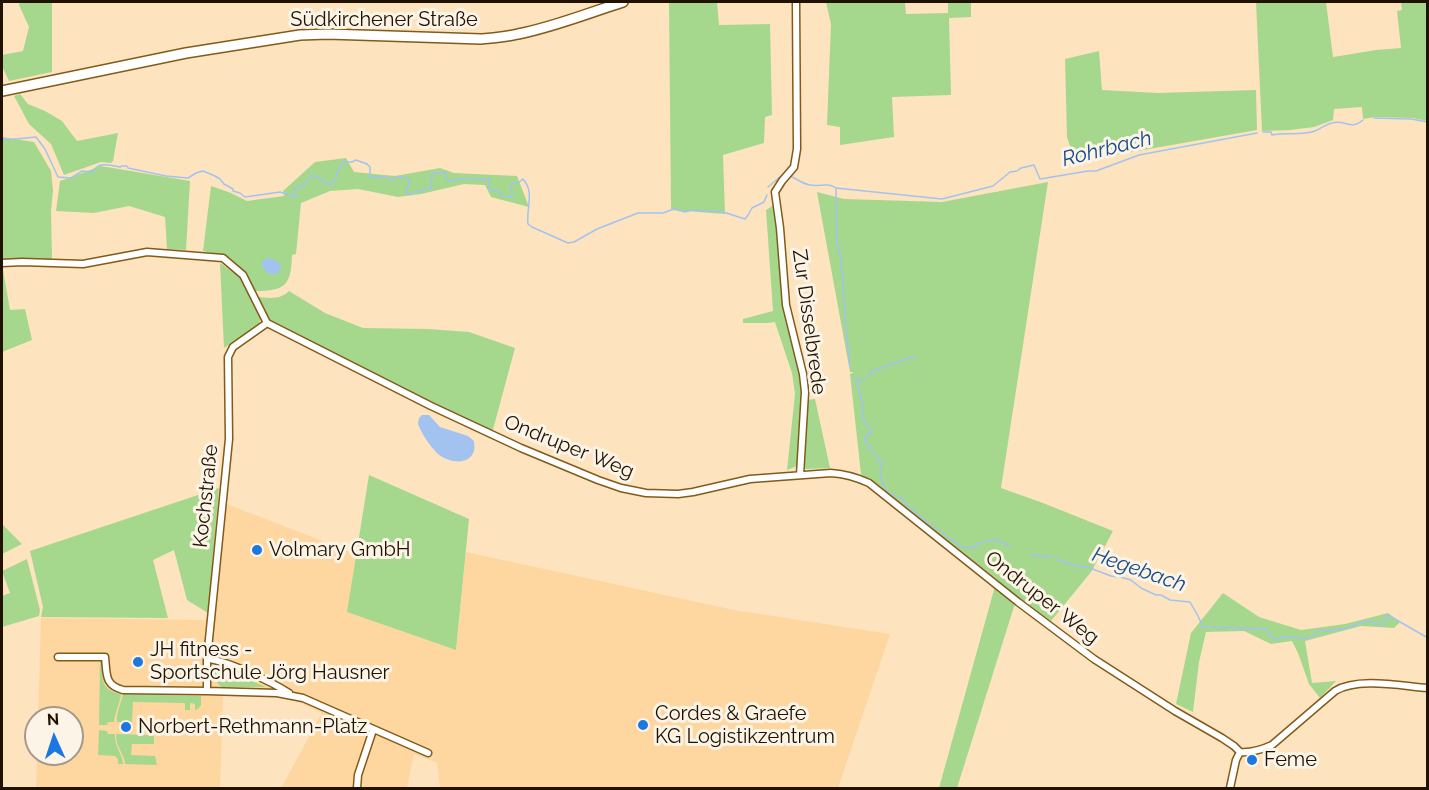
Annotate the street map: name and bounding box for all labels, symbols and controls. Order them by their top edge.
street label: Südkirchener Straße [290,8,478,32]
water label: Rohrbach [1059,126,1155,172]
street label: Zur Disselbrede [787,248,831,396]
street label: Ondruper Weg [501,410,637,484]
street label: Kochstraße [189,443,223,549]
place label: Volmary GmbH [269,538,410,562]
water label: Hegebach [1089,542,1189,598]
marker: Volmary GmbH [250,543,264,557]
street label: Ondruper Weg [980,546,1104,650]
place label: JH fitness - Sportschule Jörg Hausner [150,638,390,685]
marker: JH fitness - Sportschule Jörg Hausner [131,655,145,669]
place label: Cordes & Graefe KG Logistikzentrum [655,702,835,749]
north arrow [24,706,84,766]
text: N [47,710,60,729]
place label: Norbert-Rethmann-Platz [138,715,367,739]
marker: Cordes & Graefe KG Logistikzentrum [636,718,650,732]
marker: Norbert-Rethmann-Platz [119,720,133,734]
place label: Feme [1264,748,1317,772]
marker: Feme [1245,753,1259,767]

